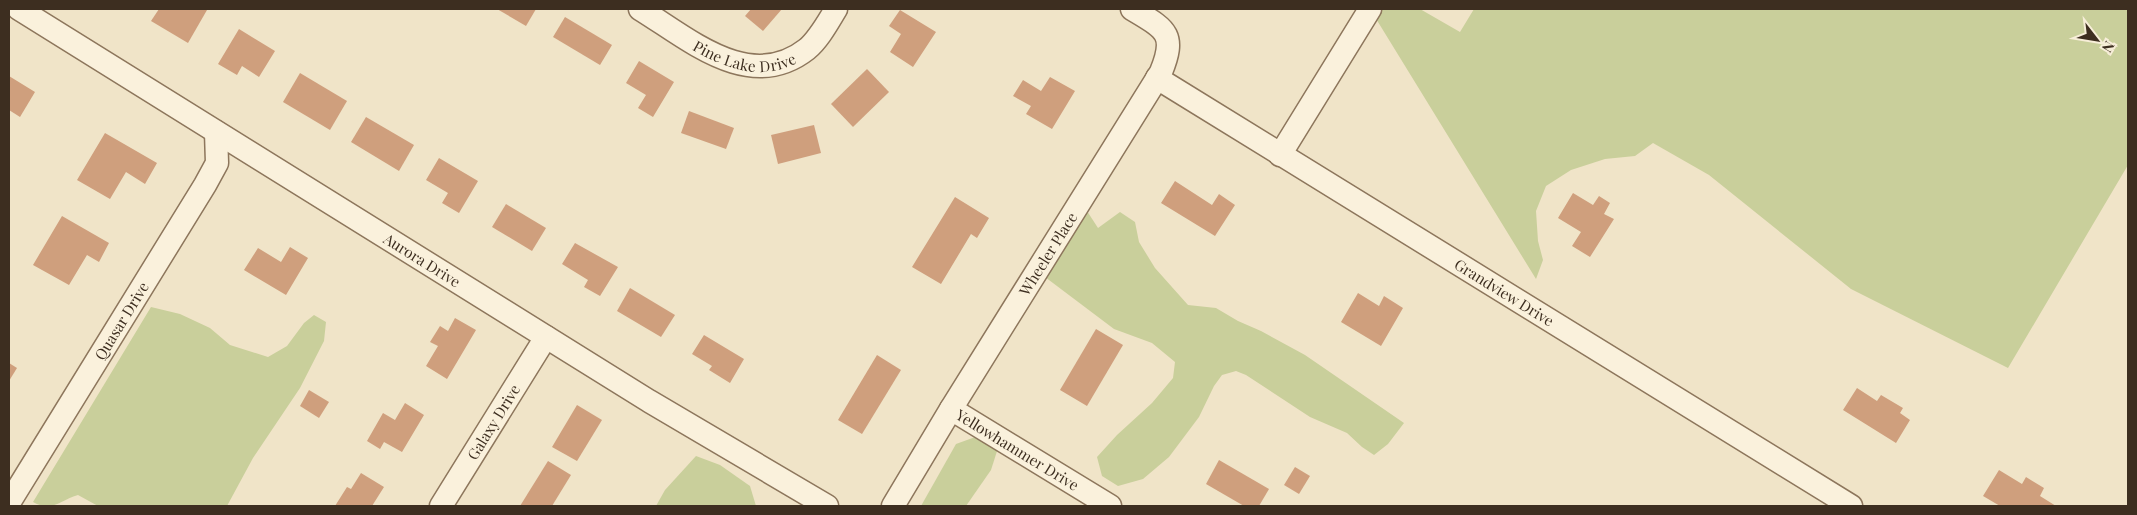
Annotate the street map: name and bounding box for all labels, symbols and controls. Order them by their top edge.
north arrow [2072,15,2122,65]
street label: Pine Lake Drive [690,35,799,76]
text: N [2098,38,2119,56]
street label: Wheeler Place [1014,208,1081,300]
street label: Aurora Drive [379,228,464,291]
street label: Grandview Drive [1451,254,1558,330]
street label: Quasar Drive [90,278,153,364]
street label: Galaxy Drive [462,380,524,463]
street label: Yellowhammer Drive [951,404,1083,495]

